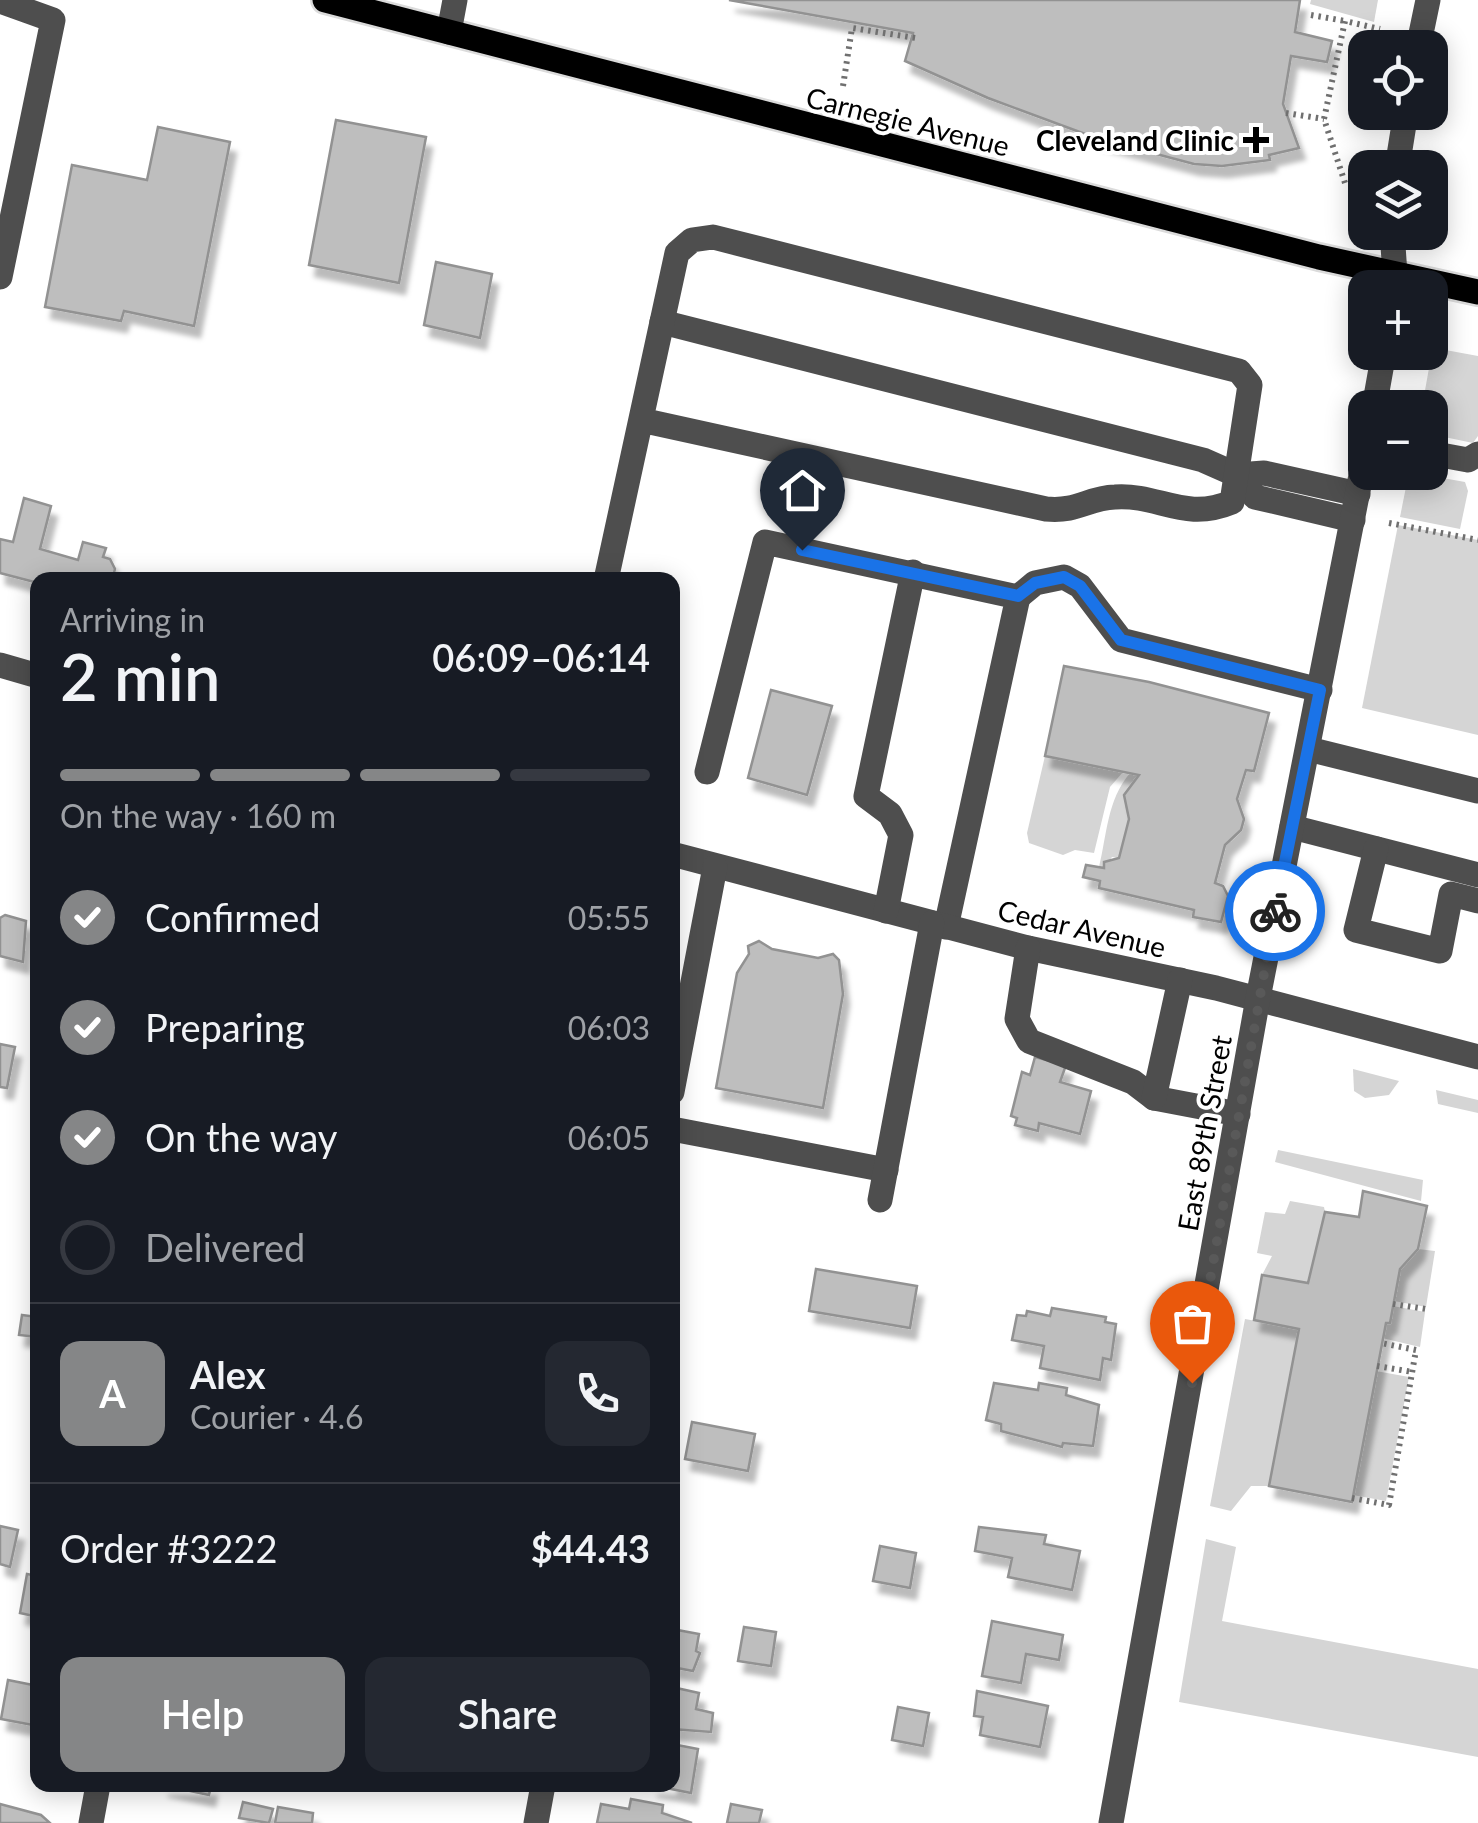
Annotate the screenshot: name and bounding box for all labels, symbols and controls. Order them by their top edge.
map controls [1348,30,1448,490]
button: locate [1348,30,1448,130]
street label: Carnegie Avenue [803,79,1013,163]
place label: Cleveland Clinic [1036,123,1234,157]
marker: Cleveland Clinic [1243,127,1269,153]
button: layers [1348,150,1448,250]
button: + [1348,270,1448,370]
button: − [1348,390,1448,490]
pin [760,448,845,551]
icon: home [775,463,830,518]
text: Arriving in [60,600,205,639]
text: 06:09–06:14 [432,634,650,680]
text: 2 min [60,637,220,715]
text: On the way · 160 m [60,796,336,835]
courier [1225,861,1325,961]
icon: bike [1248,884,1303,939]
icon: check [60,890,115,945]
street label: Cedar Avenue [995,892,1169,964]
text: Confirmed [145,894,321,940]
text: 05:55 [568,898,650,937]
icon: check [60,1000,115,1055]
text: Preparing [145,1004,305,1050]
text: 06:03 [568,1008,650,1047]
street label: East 89th Street [1170,1032,1238,1234]
icon: check [60,1110,115,1165]
text: On the way [145,1114,337,1160]
text: 06:05 [568,1118,650,1157]
text: Delivered [145,1224,305,1270]
pin [1150,1281,1235,1384]
icon: bag [1165,1296,1220,1351]
button: phone [545,1341,650,1446]
text: Alex [190,1351,266,1397]
text: A [99,1370,126,1416]
text: Courier · 4.6 [190,1397,364,1436]
text: Order #3222 [60,1525,277,1571]
text: $44.43 [531,1525,650,1571]
button: Help [60,1657,345,1772]
button: Share [365,1657,650,1772]

